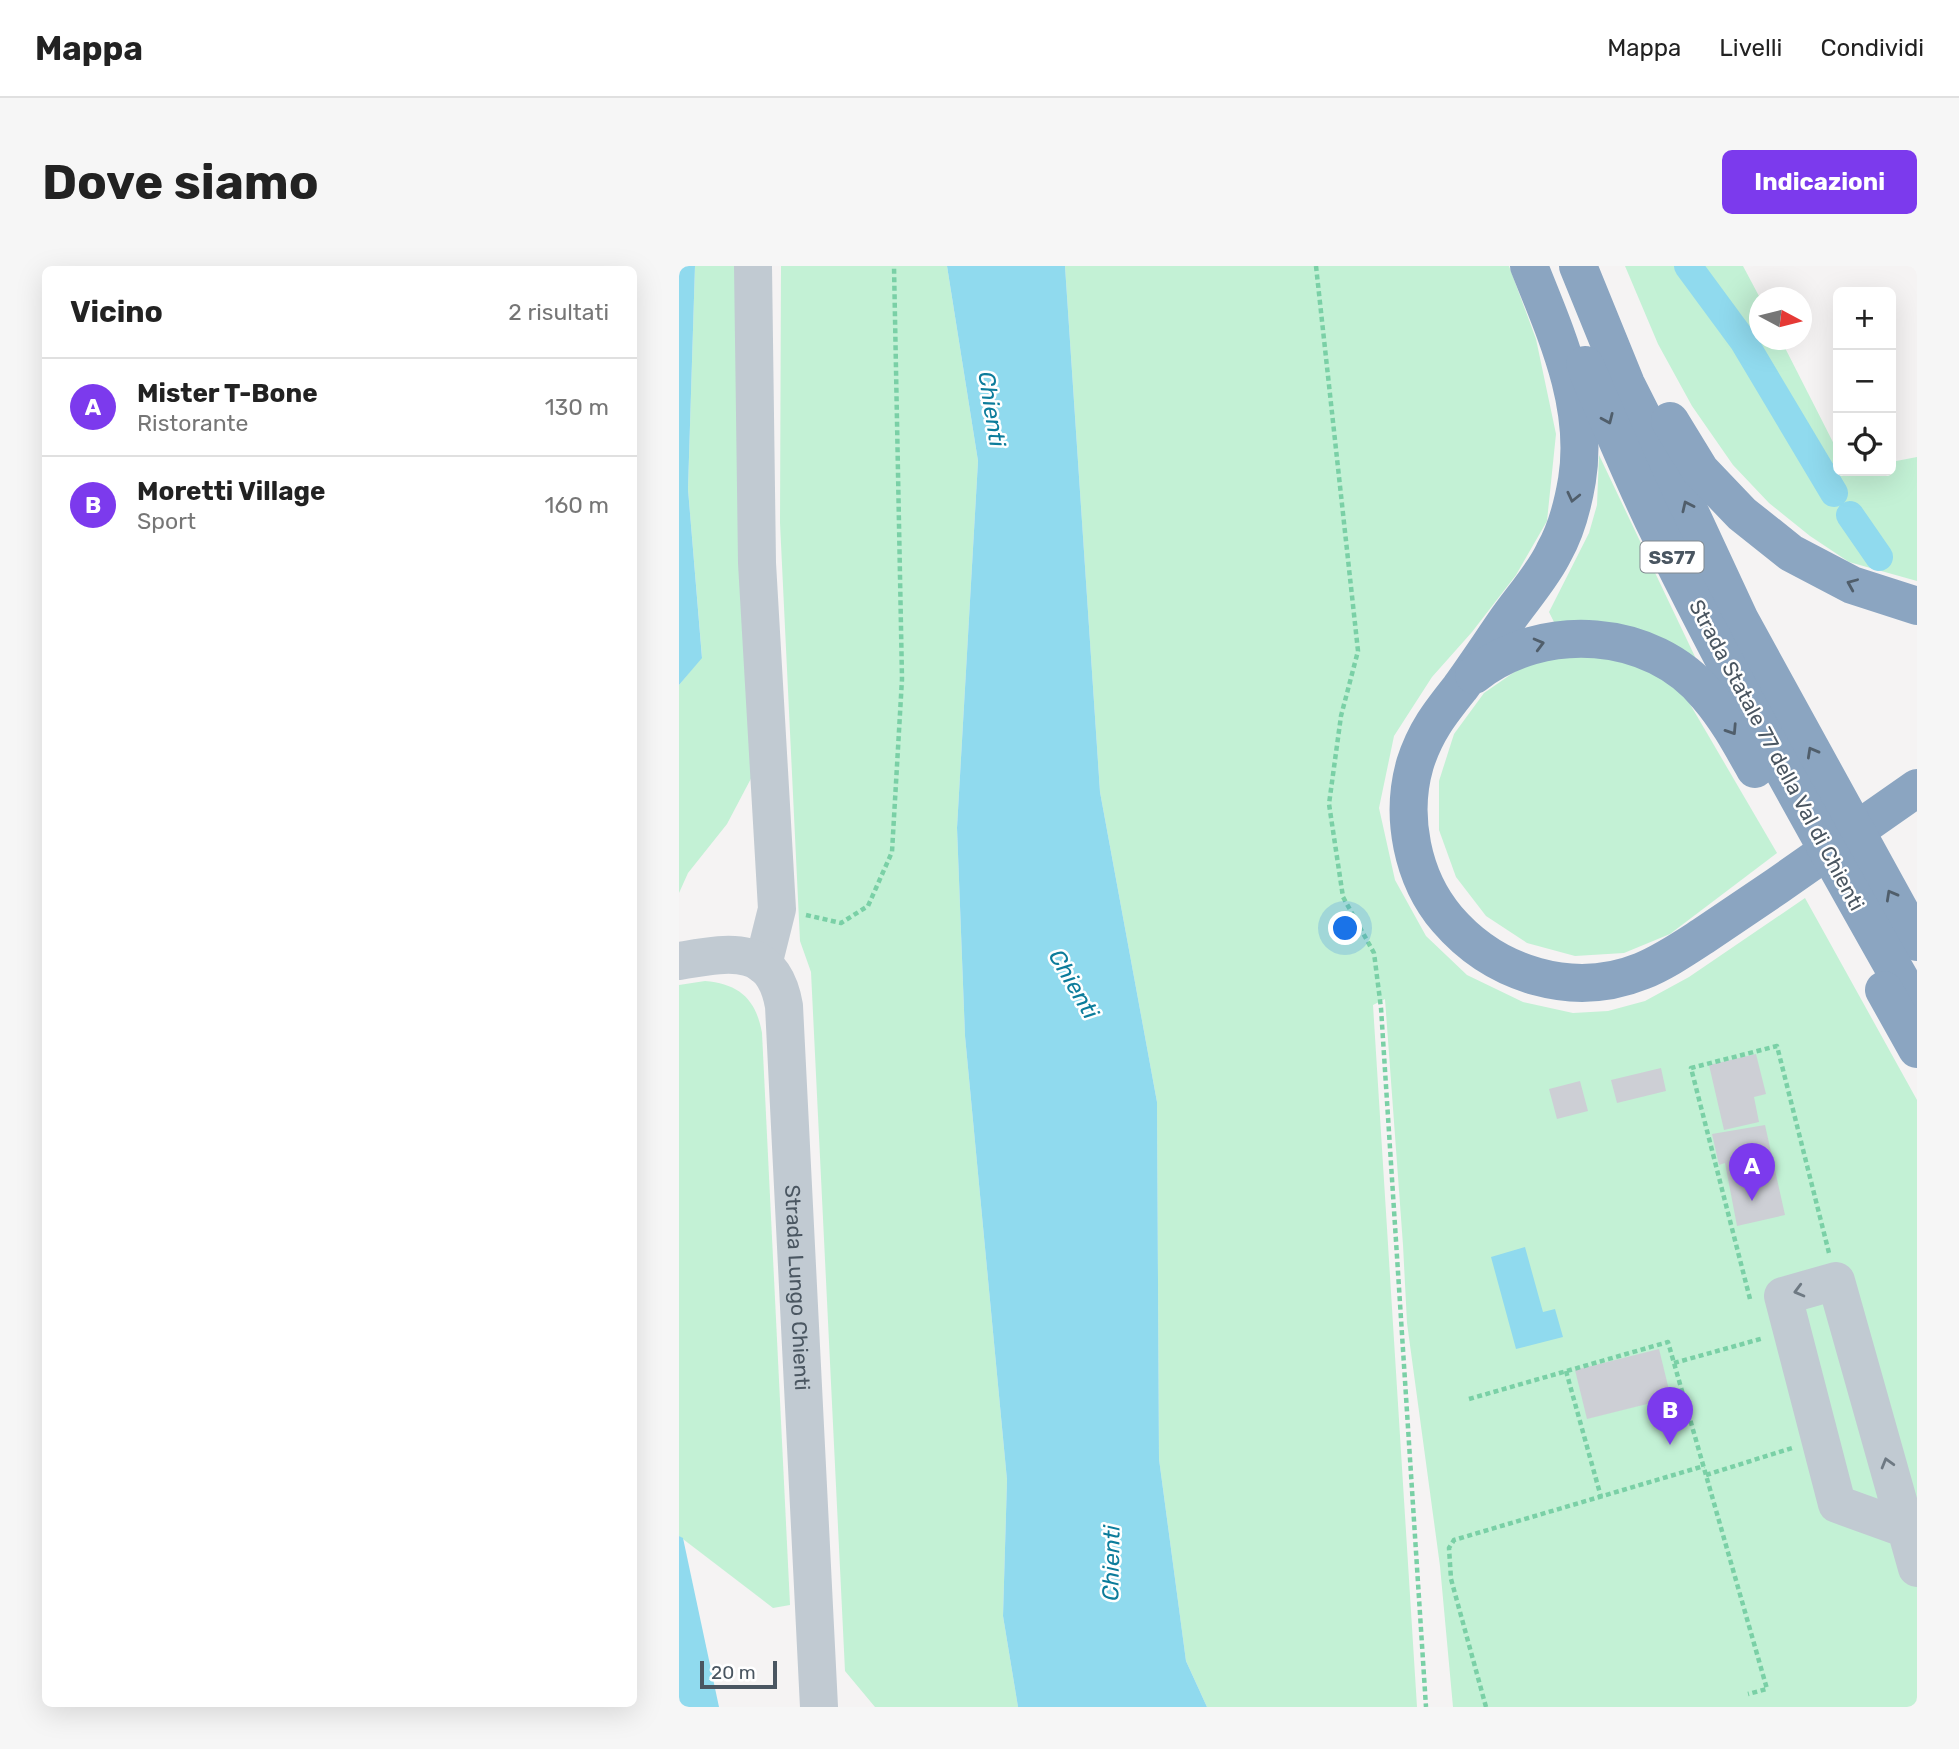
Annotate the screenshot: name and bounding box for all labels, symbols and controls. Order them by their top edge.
text: Mappa [35,29,143,68]
text: Mappa [1607,34,1681,62]
text: Livelli [1719,34,1782,62]
text: Condividi [1820,34,1924,62]
button: Indicazioni [1722,150,1917,214]
text: Dove siamo [42,153,319,211]
north arrow [1749,287,1812,350]
map controls [1833,287,1896,476]
button: + [1833,287,1896,350]
text: Vicino [70,294,163,330]
text: 2 risultati [508,298,609,326]
button: − [1833,350,1896,413]
water label: Chienti [972,369,1012,450]
text: Mister T-Bone [137,378,318,409]
text: A [85,393,101,421]
text: 130 m [545,393,609,421]
text: Ristorante [137,409,248,437]
one-way arrow [1600,412,1614,424]
button: locate [1833,413,1896,476]
text: Moretti Village [137,476,325,507]
text: B [85,491,101,519]
text: 160 m [545,491,609,519]
one-way arrow [1567,491,1581,503]
one-way arrow [1681,501,1695,513]
text: Sport [137,507,196,535]
road number: SS77 [1641,542,1703,572]
one-way arrow [1847,579,1859,593]
street label: Strada Statale 77 della Val di Chienti [1684,595,1870,915]
one-way arrow [1533,638,1545,652]
one-way arrow [1723,722,1736,735]
one-way arrow [1807,747,1820,760]
one-way arrow [1886,890,1900,902]
your location [1328,911,1362,945]
water label: Chienti [1043,944,1106,1025]
pin: A [1729,1143,1775,1201]
street label: Strada Lungo Chienti [780,1184,816,1391]
one-way arrow [1793,1283,1805,1298]
pin: B [1647,1387,1693,1445]
one-way arrow [1881,1457,1896,1469]
water label: Chienti [1096,1523,1126,1601]
scale bar [700,1658,777,1690]
text: 20 m [711,1661,756,1684]

